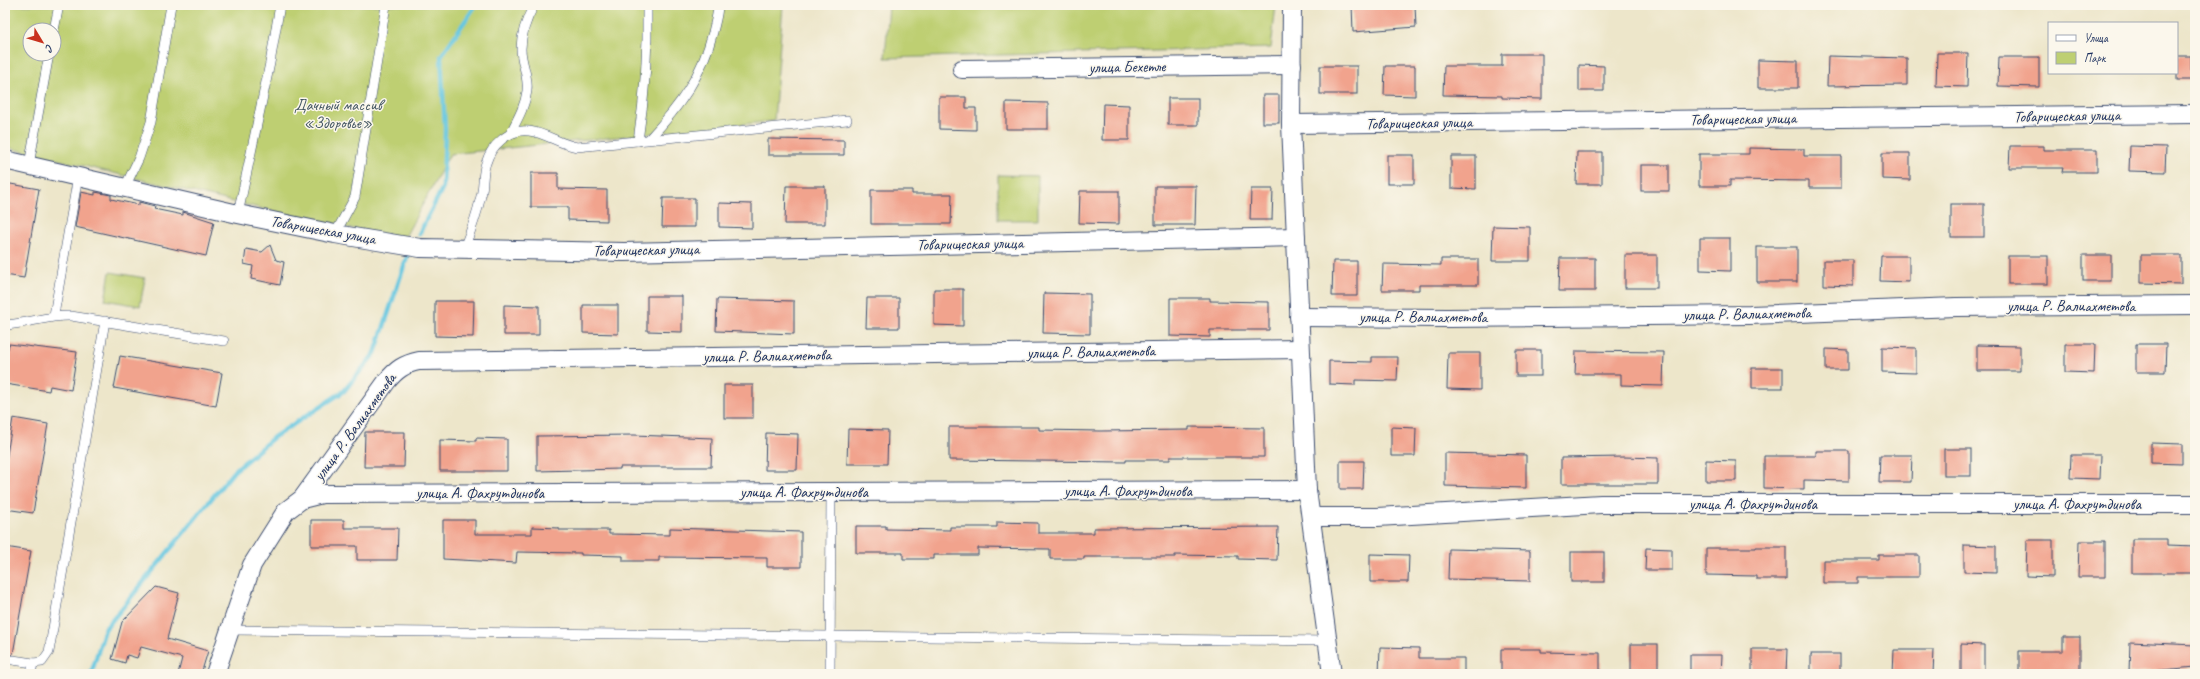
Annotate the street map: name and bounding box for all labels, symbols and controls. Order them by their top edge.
north arrow [22,22,62,62]
legend [2048,22,2178,74]
text: Улица [2084,30,2109,46]
text: С [42,42,57,56]
text: Парк [2084,50,2107,66]
street label: улица Бехетле [1087,56,1167,78]
park label: Дачный массив «Здоровье» [294,95,386,133]
street label: Товарищеская улица [2014,105,2122,127]
street label: Товарищеская улица [1690,108,1798,130]
street label: Товарищеская улица [1366,112,1474,134]
street label: Товарищеская улица [269,211,379,249]
street label: Товарищеская улица [917,233,1025,255]
street label: Товарищеская улица [593,239,701,261]
street label: улица Р. Валиахметова [2006,296,2137,316]
street label: улица Р. Валиахметова [1682,303,1813,325]
street label: улица Р. Валиахметова [1358,307,1489,327]
street label: улица Р. Валиахметова [1026,341,1157,363]
street label: улица Р. Валиахметова [702,345,833,367]
street label: улица Р. Валиахметова [309,368,402,486]
street label: улица А. Фахрутдинова [1063,481,1193,501]
street label: улица А. Фахрутдинова [739,482,869,502]
street label: улица А. Фахрутдинова [415,483,545,503]
street label: улица А. Фахрутдинова [1688,494,1818,514]
street label: улица А. Фахрутдинова [2012,494,2142,514]

